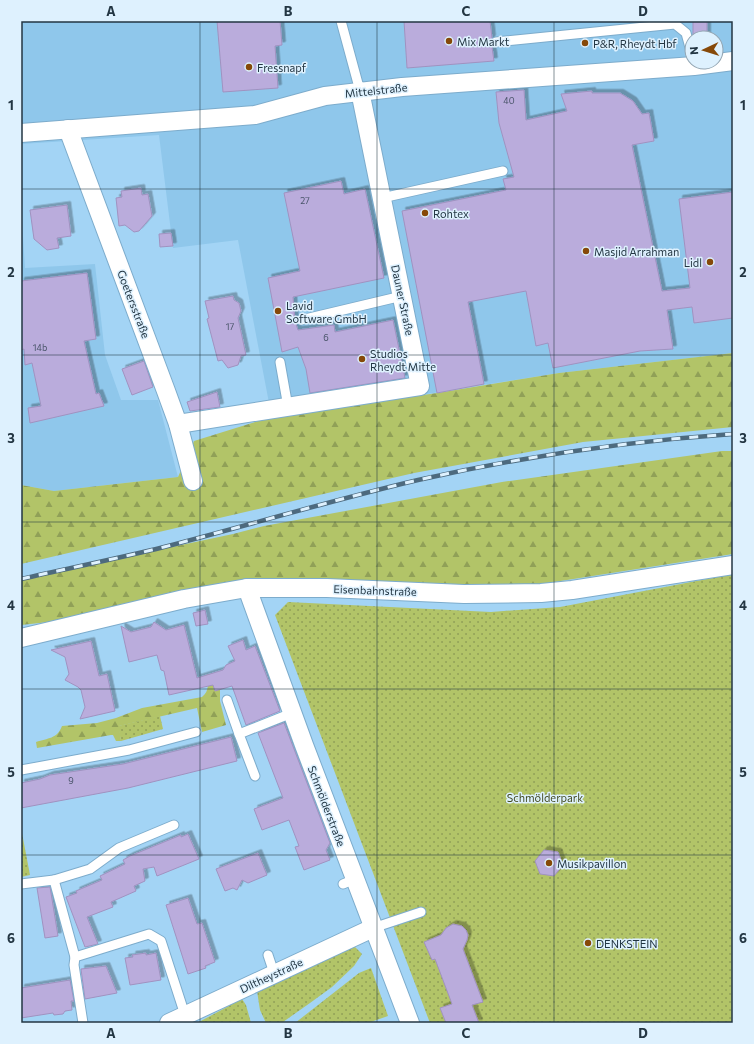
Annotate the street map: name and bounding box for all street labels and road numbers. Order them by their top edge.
street label: Mittelstraße [344,80,408,100]
street label: Dauner Straße [389,263,417,337]
street label: Goetersstraße [115,268,153,340]
street label: Eisenbahnstraße [333,582,417,598]
street label: Schmölderstraße [306,764,348,848]
street label: Diltheystraße [238,955,305,995]

